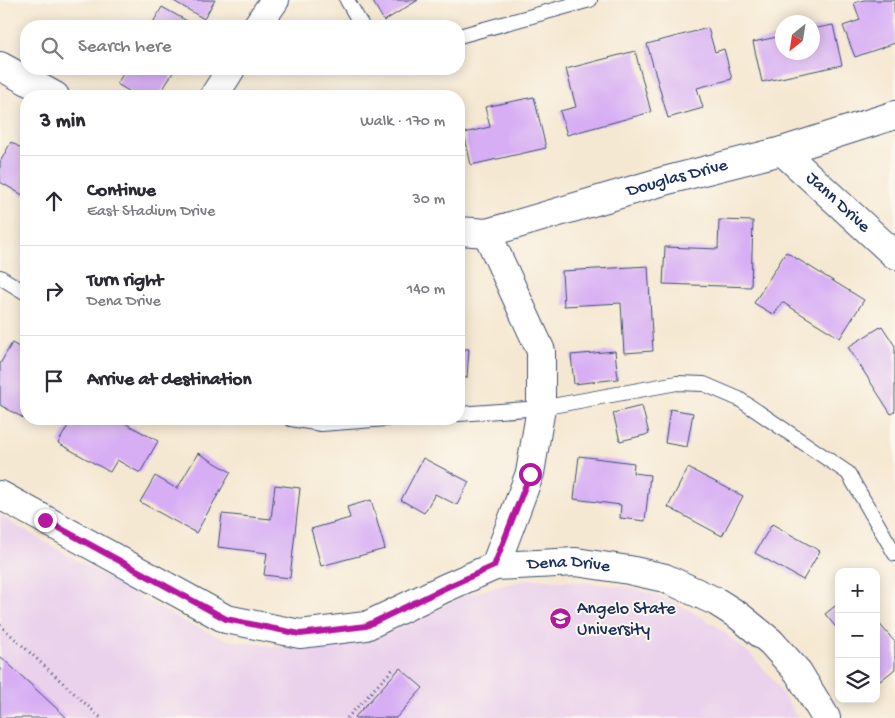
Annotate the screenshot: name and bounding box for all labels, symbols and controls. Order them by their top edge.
north arrow [775,15,820,60]
search box [20,20,465,75]
icon: search [38,34,66,62]
text: Search here [78,36,172,59]
text: 3 min [40,110,85,135]
text: Walk · 170 m [360,113,445,132]
street label: Douglas Drive [623,155,731,202]
street label: Jann Drive [801,168,875,238]
text: Continue [87,180,156,203]
icon: ahead [40,187,68,215]
text: 30 m [412,191,445,210]
text: East Stadium Drive [87,203,215,222]
text: Turn right [87,270,163,293]
icon: right [40,277,68,305]
text: 140 m [407,281,445,300]
text: Dena Drive [87,293,161,312]
icon: arrive [40,367,68,395]
text: Arrive at destination [87,369,251,392]
route start [519,463,542,486]
route end [34,509,57,532]
street label: Dena Drive [526,551,612,578]
map controls [835,568,880,703]
button: + [835,568,880,613]
place label: Angelo State University [577,599,676,641]
school or university icon: Angelo State University [549,607,573,631]
button: − [835,613,880,658]
button: layers [835,658,880,703]

